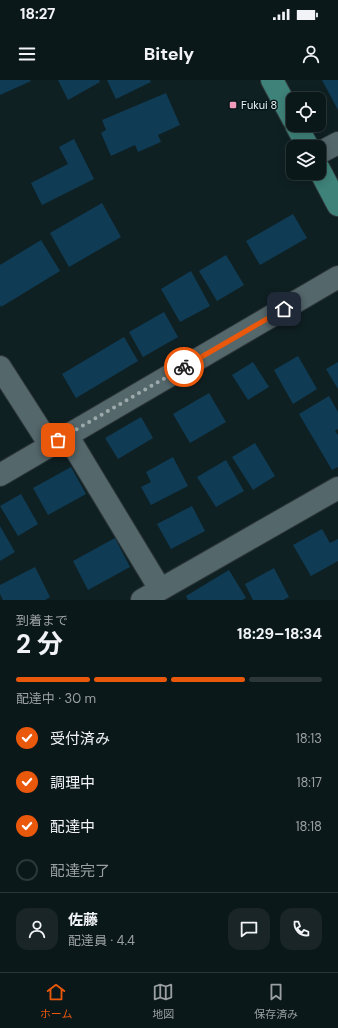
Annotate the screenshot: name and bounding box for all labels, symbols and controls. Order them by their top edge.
text: 18:27 [20,4,55,24]
text: Bitely [144,42,194,66]
icon: menu [16,43,38,65]
icon: person [300,43,322,65]
map controls [286,92,326,180]
button: locate [286,92,326,132]
place label: Fukui 8 [241,98,277,112]
marker: Fukui 8 [228,100,238,110]
button: layers [286,140,326,180]
pin [267,292,301,326]
icon: home [273,298,295,320]
courier [164,347,204,387]
icon: bike [173,356,195,378]
pin [41,423,75,457]
icon: bag [47,429,69,451]
text: 到着まで [16,612,68,629]
text: 18:29–18:34 [237,624,322,644]
text: 2 分 [16,627,63,661]
text: 配達中 · 30 m [16,690,96,707]
icon: check [16,727,38,749]
text: 受付済み [50,729,110,749]
text: 18:13 [296,730,322,747]
icon: check [16,771,38,793]
text: 調理中 [50,773,95,793]
text: 18:17 [296,774,322,791]
icon: check [16,815,38,837]
text: 配達中 [50,817,95,837]
text: 18:18 [295,818,322,835]
text: 配達完了 [50,861,110,881]
button: person [16,908,58,950]
button: chat [228,908,270,950]
button: phone [280,908,322,950]
text: 佐藤 [68,910,98,930]
text: 配達員 · 4.4 [68,932,135,949]
tab: ホーム [40,981,73,1021]
tab: 地図 [152,981,174,1021]
tab: 保存済み [254,981,298,1021]

